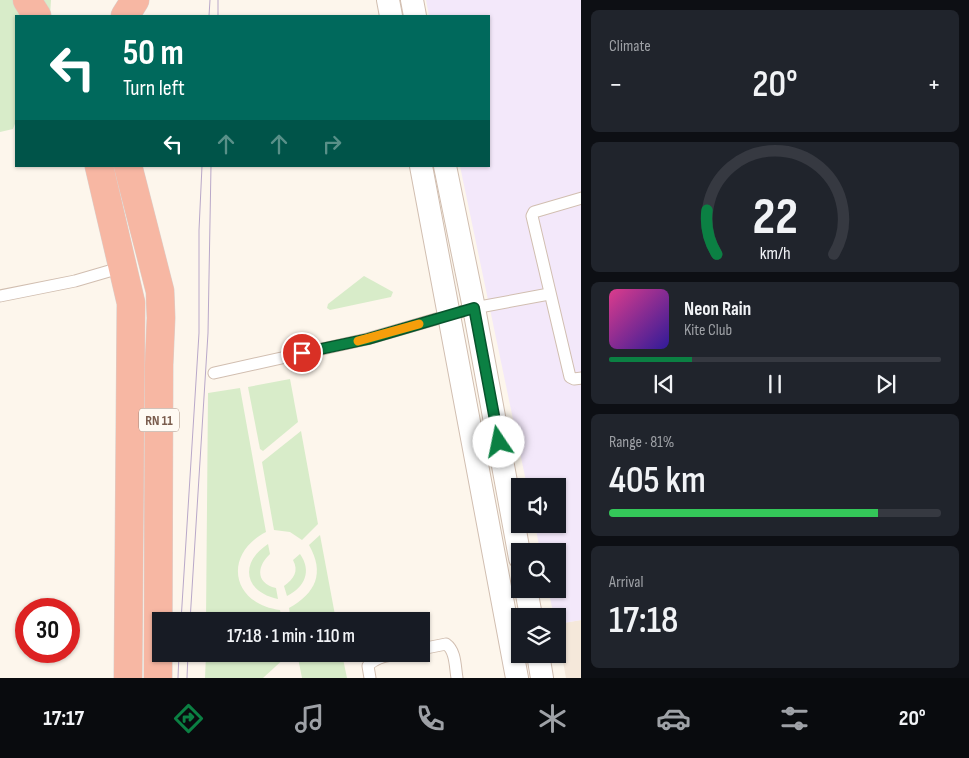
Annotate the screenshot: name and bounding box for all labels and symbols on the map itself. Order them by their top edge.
pin [281,332,323,374]
road number: RN 11 [139,408,179,432]
position arrow [472,415,524,467]
speed limit sign: 30 [15,598,80,663]

